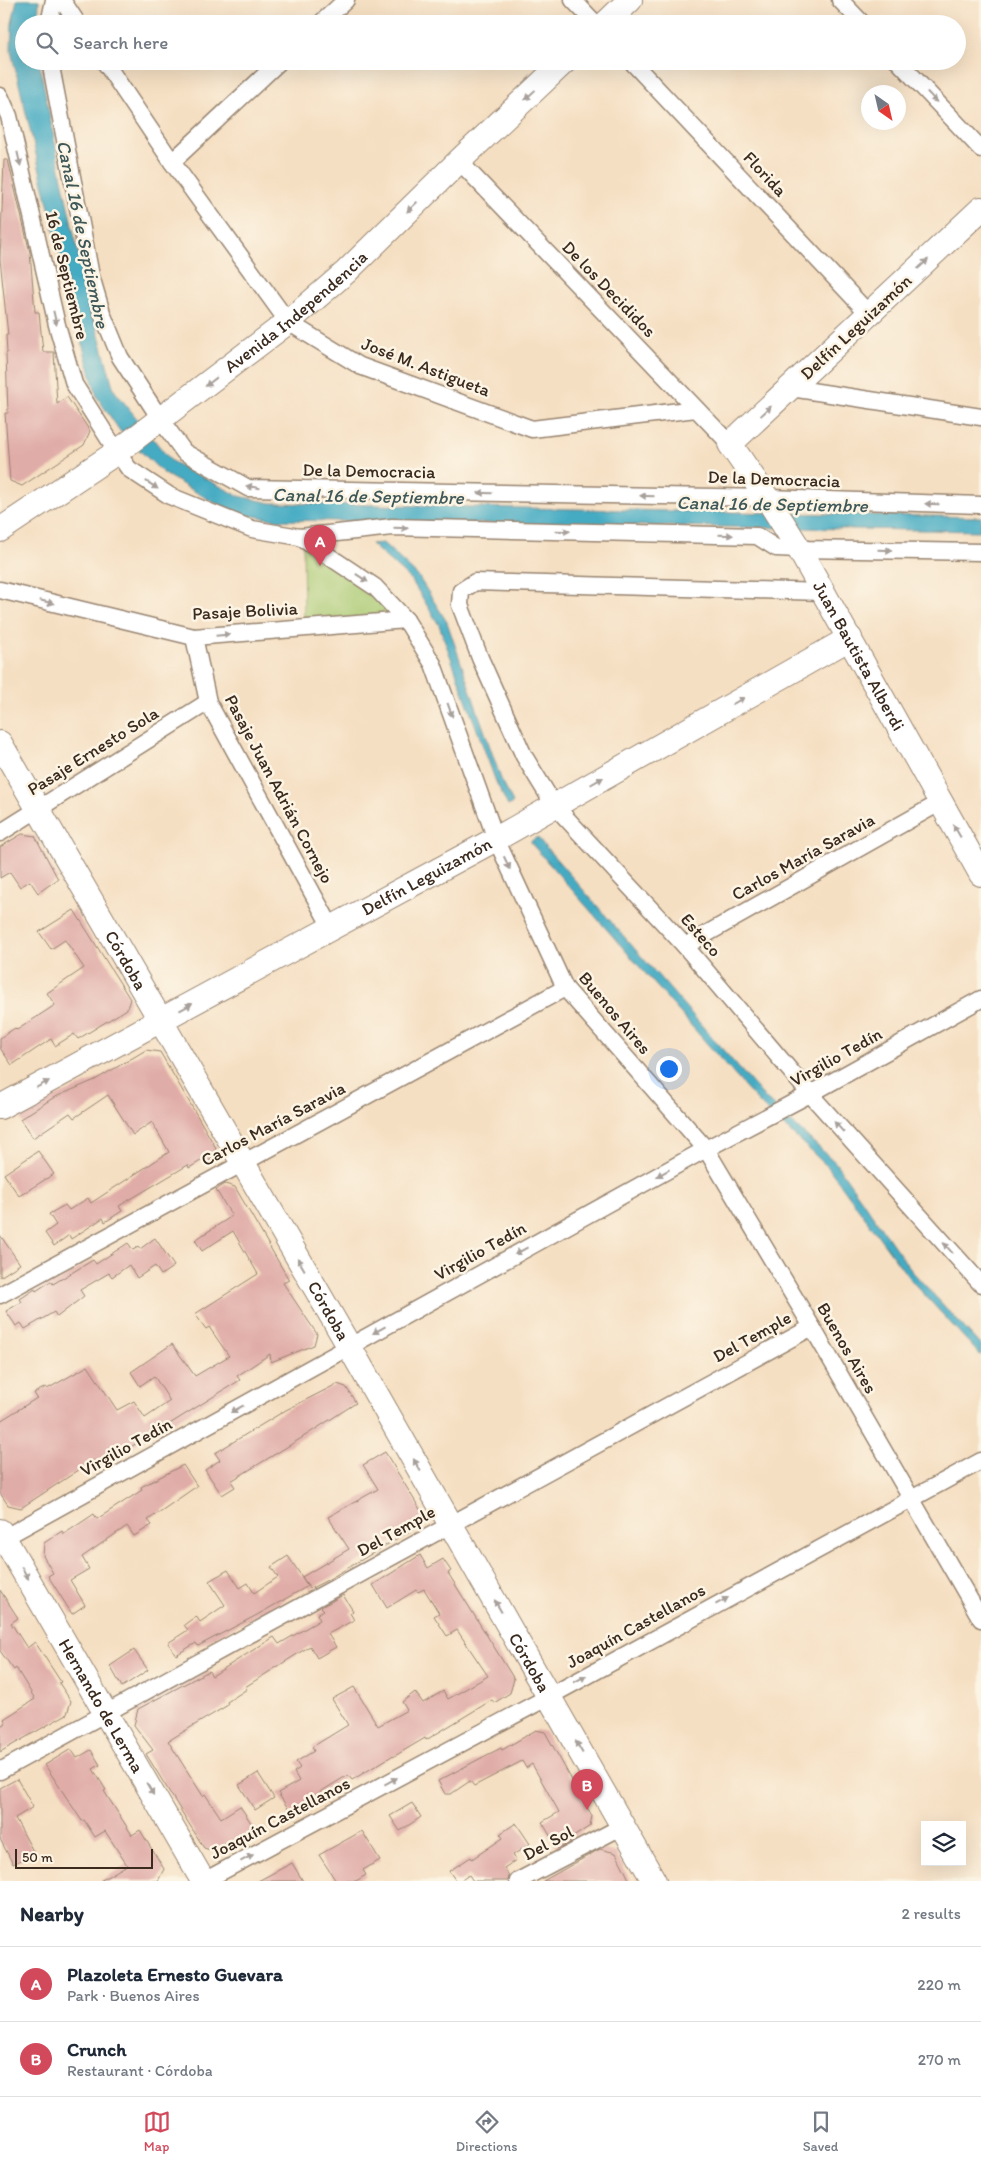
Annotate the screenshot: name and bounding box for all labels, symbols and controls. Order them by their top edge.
search box [15,15,966,70]
icon: search [33,29,61,57]
text: Search here [73,31,168,54]
north arrow [861,85,906,130]
one-way arrow [523,89,536,100]
one-way arrow [926,90,938,102]
water label: Canal 16 de Septiembre [52,138,114,330]
street label: Florida [739,147,792,202]
one-way arrow [15,152,23,167]
one-way arrow [406,201,418,213]
street label: 16 de Septiembre [40,208,94,342]
street label: De los Decididos [557,236,661,342]
street label: Avenida Independencia [220,246,372,377]
one-way arrow [916,258,928,270]
street label: Delfín Leguizamón [796,270,916,384]
one-way arrow [51,310,59,325]
street label: José M. Astigueta [359,332,494,402]
one-way arrow [204,377,218,387]
one-way arrow [759,405,771,417]
street label: De la Democracia [302,459,436,483]
street label: De la Democracia [707,466,841,492]
one-way arrow [146,480,159,490]
one-way arrow [244,483,260,491]
water label: Canal 16 de Septiembre [272,483,465,509]
one-way arrow [477,489,493,497]
one-way arrow [639,491,655,499]
water label: Canal 16 de Septiembre [676,491,869,517]
one-way arrow [924,499,940,507]
one-way arrow [393,524,409,532]
pin: A [304,525,336,566]
one-way arrow [556,527,572,535]
one-way arrow [718,532,734,540]
one-way arrow [877,546,893,554]
one-way arrow [355,573,368,583]
street label: Juan Bautista Alberdi [808,577,910,735]
street label: Pasaje Bolivia [192,597,299,625]
one-way arrow [40,598,55,606]
one-way arrow [215,631,231,639]
street label: Pasaje Juan Adrián Cornejo [220,691,338,887]
one-way arrow [732,697,745,706]
street label: Pasaje Ernesto Sola [23,701,163,800]
one-way arrow [447,703,454,718]
one-way arrow [590,777,603,786]
street label: Carlos María Saravia [728,809,878,905]
one-way arrow [953,824,961,839]
street label: Delfín Leguizamón [358,832,496,921]
one-way arrow [503,856,511,870]
street label: Esteco [676,909,726,961]
street label: Córdoba [100,927,152,994]
street label: Buenos Aires [574,967,656,1059]
one-way arrow [179,1003,193,1011]
street label: Virgilio Tedín [786,1023,886,1091]
your location [656,1056,682,1082]
street label: Carlos María Saravia [197,1077,349,1171]
one-way arrow [36,1080,50,1088]
one-way arrow [834,1120,845,1133]
one-way arrow [657,1168,670,1177]
street label: Virgilio Tedín [430,1217,530,1285]
one-way arrow [942,1242,954,1254]
one-way arrow [514,1247,528,1256]
one-way arrow [297,1257,306,1270]
street label: Córdoba [303,1277,354,1345]
street label: Buenos Aires [812,1299,882,1397]
street label: Del Temple [709,1307,795,1367]
one-way arrow [372,1326,386,1334]
one-way arrow [230,1404,243,1413]
street label: Virgilio Tedín [76,1413,176,1481]
one-way arrow [413,1458,421,1473]
street label: Del Temple [353,1501,439,1561]
one-way arrow [20,1567,29,1580]
street label: Joaquín Castellanos [563,1579,709,1673]
one-way arrow [716,1597,729,1606]
one-way arrow [494,1599,502,1614]
street label: Córdoba [504,1629,555,1696]
street label: Hernando de Lerma [54,1635,149,1777]
one-way arrow [573,1675,587,1684]
one-way arrow [574,1741,583,1754]
pin: B [571,1769,603,1810]
street label: Joaquín Castellanos [206,1772,354,1864]
one-way arrow [383,1777,398,1785]
one-way arrow [146,1782,154,1797]
street label: Del Sol [519,1821,577,1865]
map controls [921,1821,966,1866]
button: layers [921,1821,966,1866]
scale bar [15,1846,152,1869]
text: 50 m [22,1849,53,1866]
one-way arrow [240,1854,255,1862]
text: Nearby [20,1901,84,1926]
text: 2 results [901,1904,961,1923]
text: Plazoleta Ernesto Guevara [67,1963,283,1986]
text: A [31,1975,41,1994]
text: 220 m [917,1975,961,1994]
text: Park · Buenos Aires [67,1986,200,2005]
text: Crunch [67,2038,126,2061]
text: B [31,2050,41,2069]
text: 270 m [918,2050,961,2069]
text: Restaurant · Córdoba [67,2061,213,2080]
tab: Map [143,2108,171,2155]
tab: Directions [456,2108,517,2155]
tab: Saved [803,2108,838,2155]

